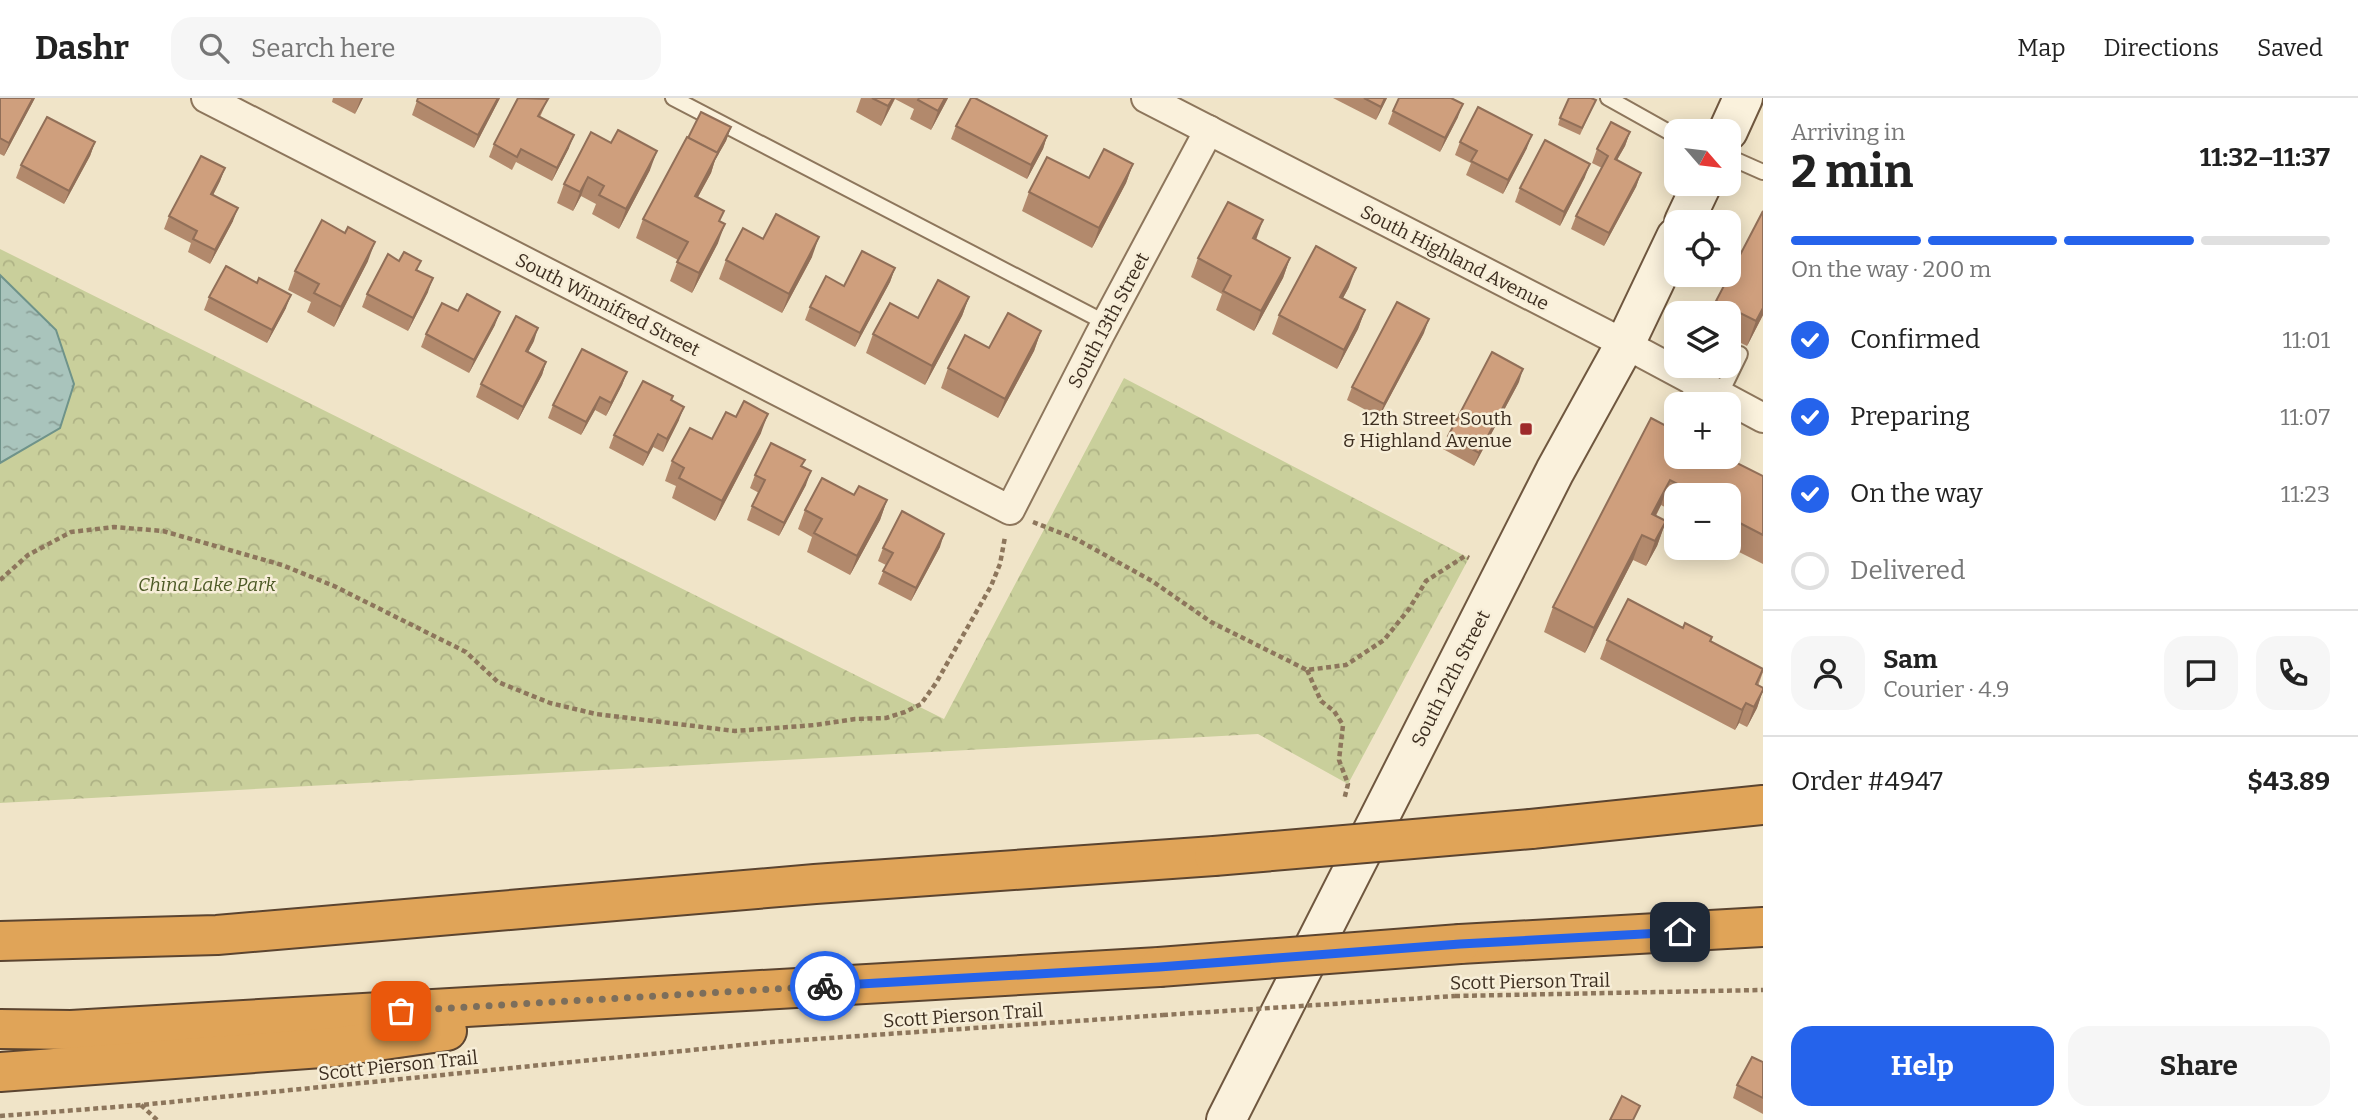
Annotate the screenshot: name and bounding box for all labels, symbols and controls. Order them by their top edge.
search box [171,17,661,80]
text: Dashr [35,28,129,68]
icon: search [195,29,233,67]
text: Search here [251,33,395,64]
text: Map [2017,34,2066,62]
text: Directions [2104,34,2219,62]
text: Saved [2257,34,2323,62]
text: Arriving in [1791,118,1905,146]
north arrow [1664,119,1741,196]
map controls [1664,119,1741,560]
text: 11:32–11:37 [2200,142,2330,173]
text: 2 min [1791,144,1913,199]
street label: South Highland Avenue [1357,200,1553,315]
button: locate [1664,210,1741,287]
street label: South Winnifred Street [512,248,704,361]
street label: South 13th Street [1063,248,1154,392]
text: On the way · 200 m [1791,255,1991,283]
button: layers [1664,301,1741,378]
icon: check [1791,321,1829,359]
text: Confirmed [1850,324,1980,355]
text: 11:01 [2282,326,2330,354]
button: + [1664,392,1741,469]
icon: check [1791,398,1829,436]
text: Preparing [1850,401,1970,432]
text: 11:07 [2280,403,2330,431]
place label: 12th Street South & Highland Avenue [1343,407,1512,452]
marker: 12th Street South & Highland Avenue [1518,421,1534,437]
icon: check [1791,475,1829,513]
text: On the way [1850,478,1983,509]
text: 11:23 [2281,480,2330,508]
button: − [1664,483,1741,560]
text: Delivered [1850,555,1965,586]
park label: China Lake Park [138,573,277,596]
street label: South 12th Street [1406,606,1495,750]
button: person [1791,636,1865,710]
button: chat [2164,636,2238,710]
button: phone [2256,636,2330,710]
text: Sam [1883,644,1938,675]
text: Courier · 4.9 [1883,675,2010,703]
text: Order #4947 [1791,766,1943,797]
text: $43.89 [2247,766,2330,797]
pin [1650,902,1710,962]
icon: home [1661,913,1699,951]
courier [790,951,860,1021]
icon: bike [806,967,844,1005]
street label: Scott Pierson Trail [1450,969,1610,994]
pin [371,981,431,1041]
icon: bag [382,992,420,1030]
street label: Scott Pierson Trail [882,998,1044,1033]
button: Help [1791,1026,2054,1106]
button: Share [2068,1026,2330,1106]
street label: Scott Pierson Trail [317,1046,479,1085]

